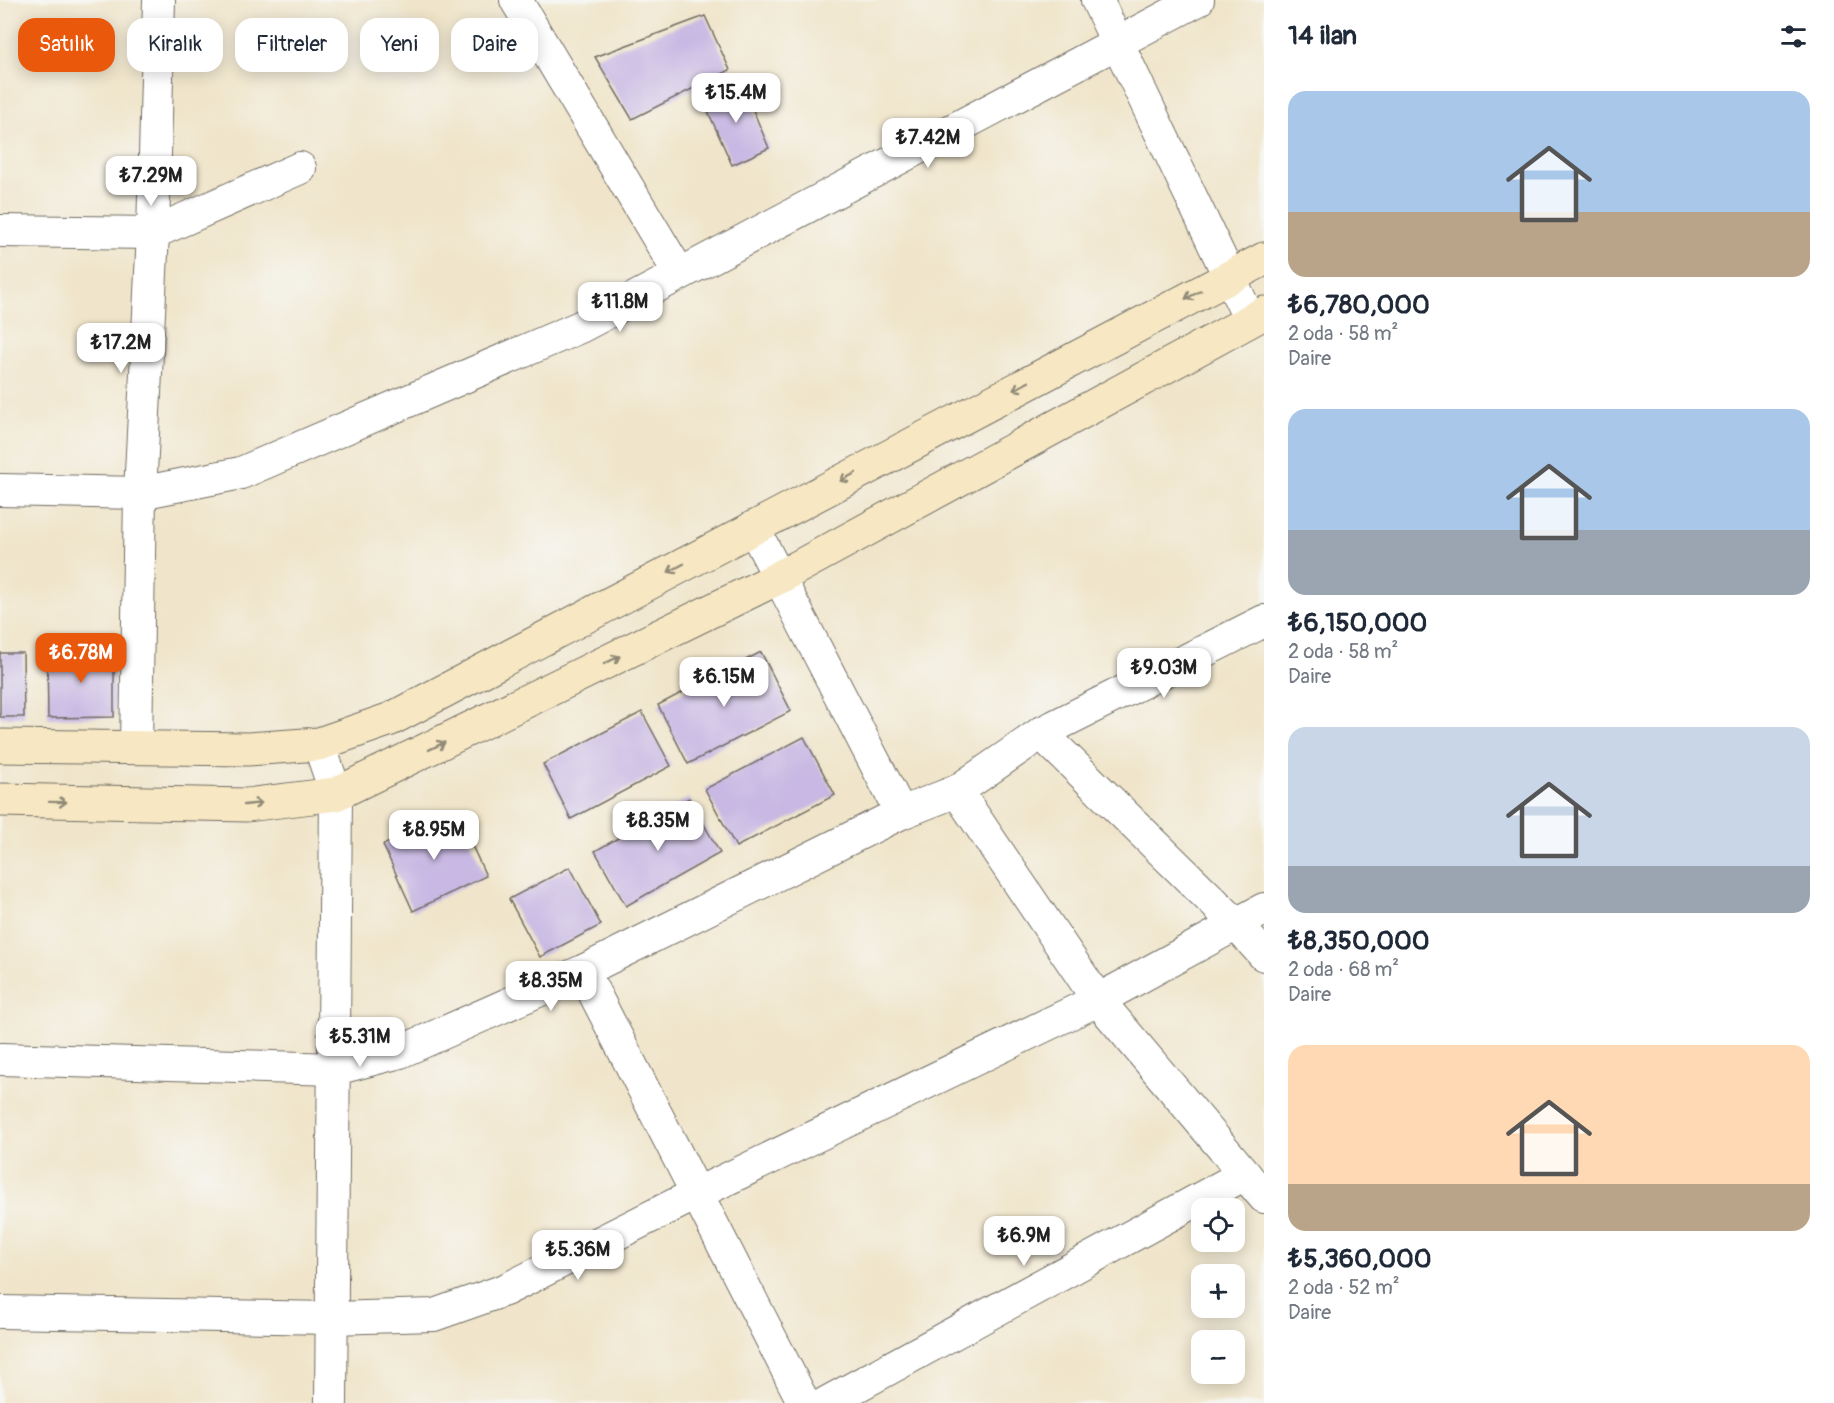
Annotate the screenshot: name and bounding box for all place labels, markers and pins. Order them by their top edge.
pin: ₺15.4M [687,73,785,124]
pin: ₺7.42M [879,118,977,169]
pin: ₺7.29M [102,156,200,207]
pin: ₺11.8M [571,282,669,333]
pin: ₺17.2M [72,323,170,374]
pin: ₺6.78M [32,633,130,684]
pin: ₺9.03M [1115,648,1213,699]
pin: ₺6.15M [675,657,773,708]
pin: ₺8.35M [609,801,707,852]
pin: ₺8.95M [385,810,483,861]
pin: ₺8.35M [502,961,600,1012]
pin: ₺5.31M [311,1017,409,1068]
pin: ₺6.9M [982,1216,1066,1267]
pin: ₺5.36M [529,1230,627,1281]

